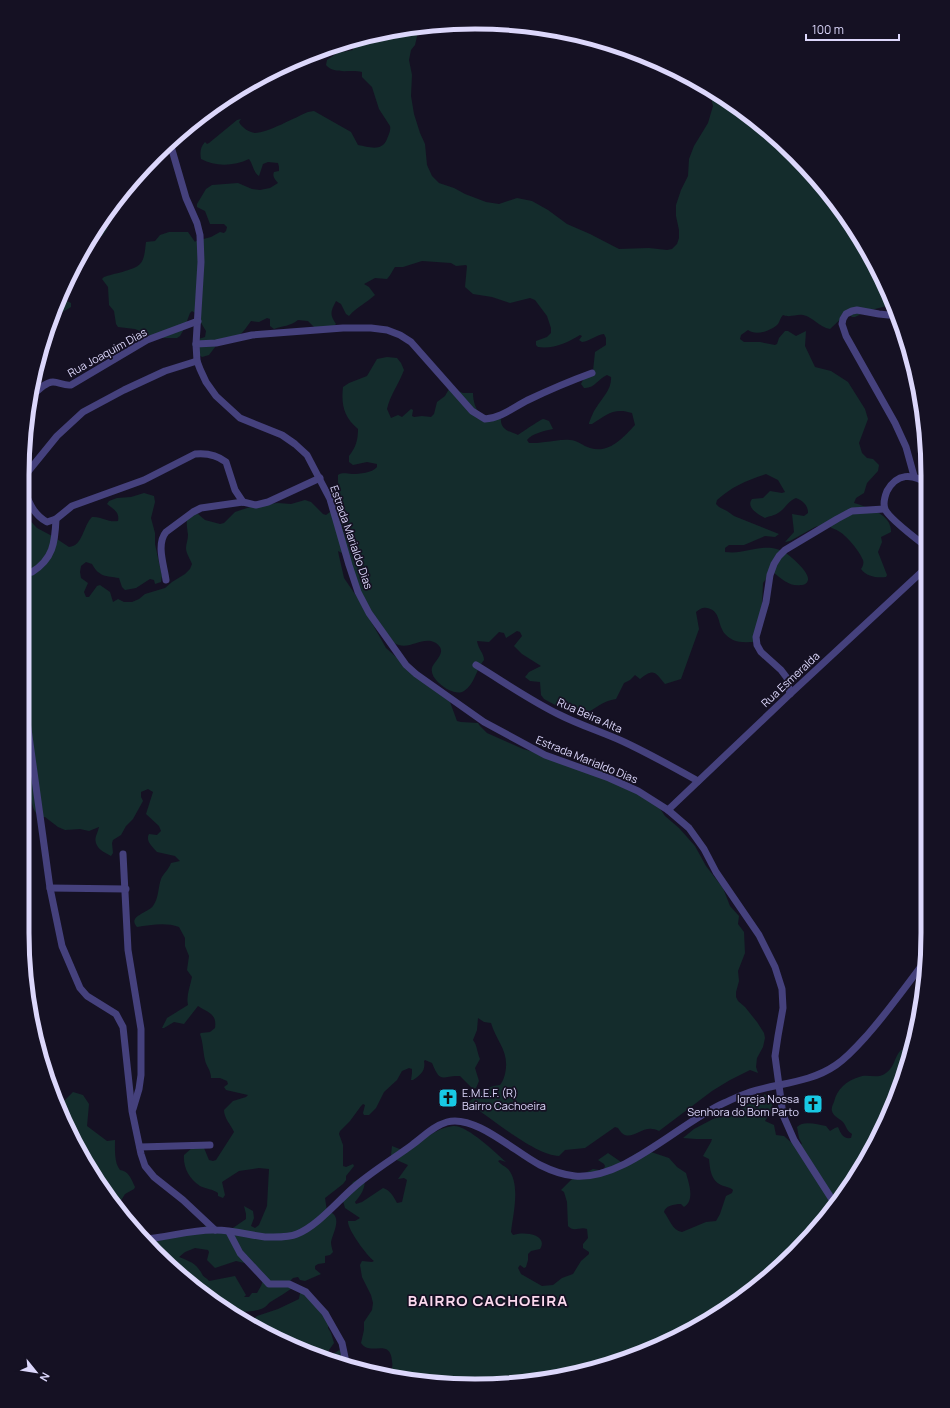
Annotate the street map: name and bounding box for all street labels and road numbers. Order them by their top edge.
street label: Rua Joaquim Dias [65,324,150,380]
street label: Estrada Marialdo Dias [327,483,377,591]
street label: Rua Esmeralda [758,648,822,710]
street label: Rua Beira Alta [555,694,625,736]
street label: Estrada Marialdo Dias [534,732,640,786]

